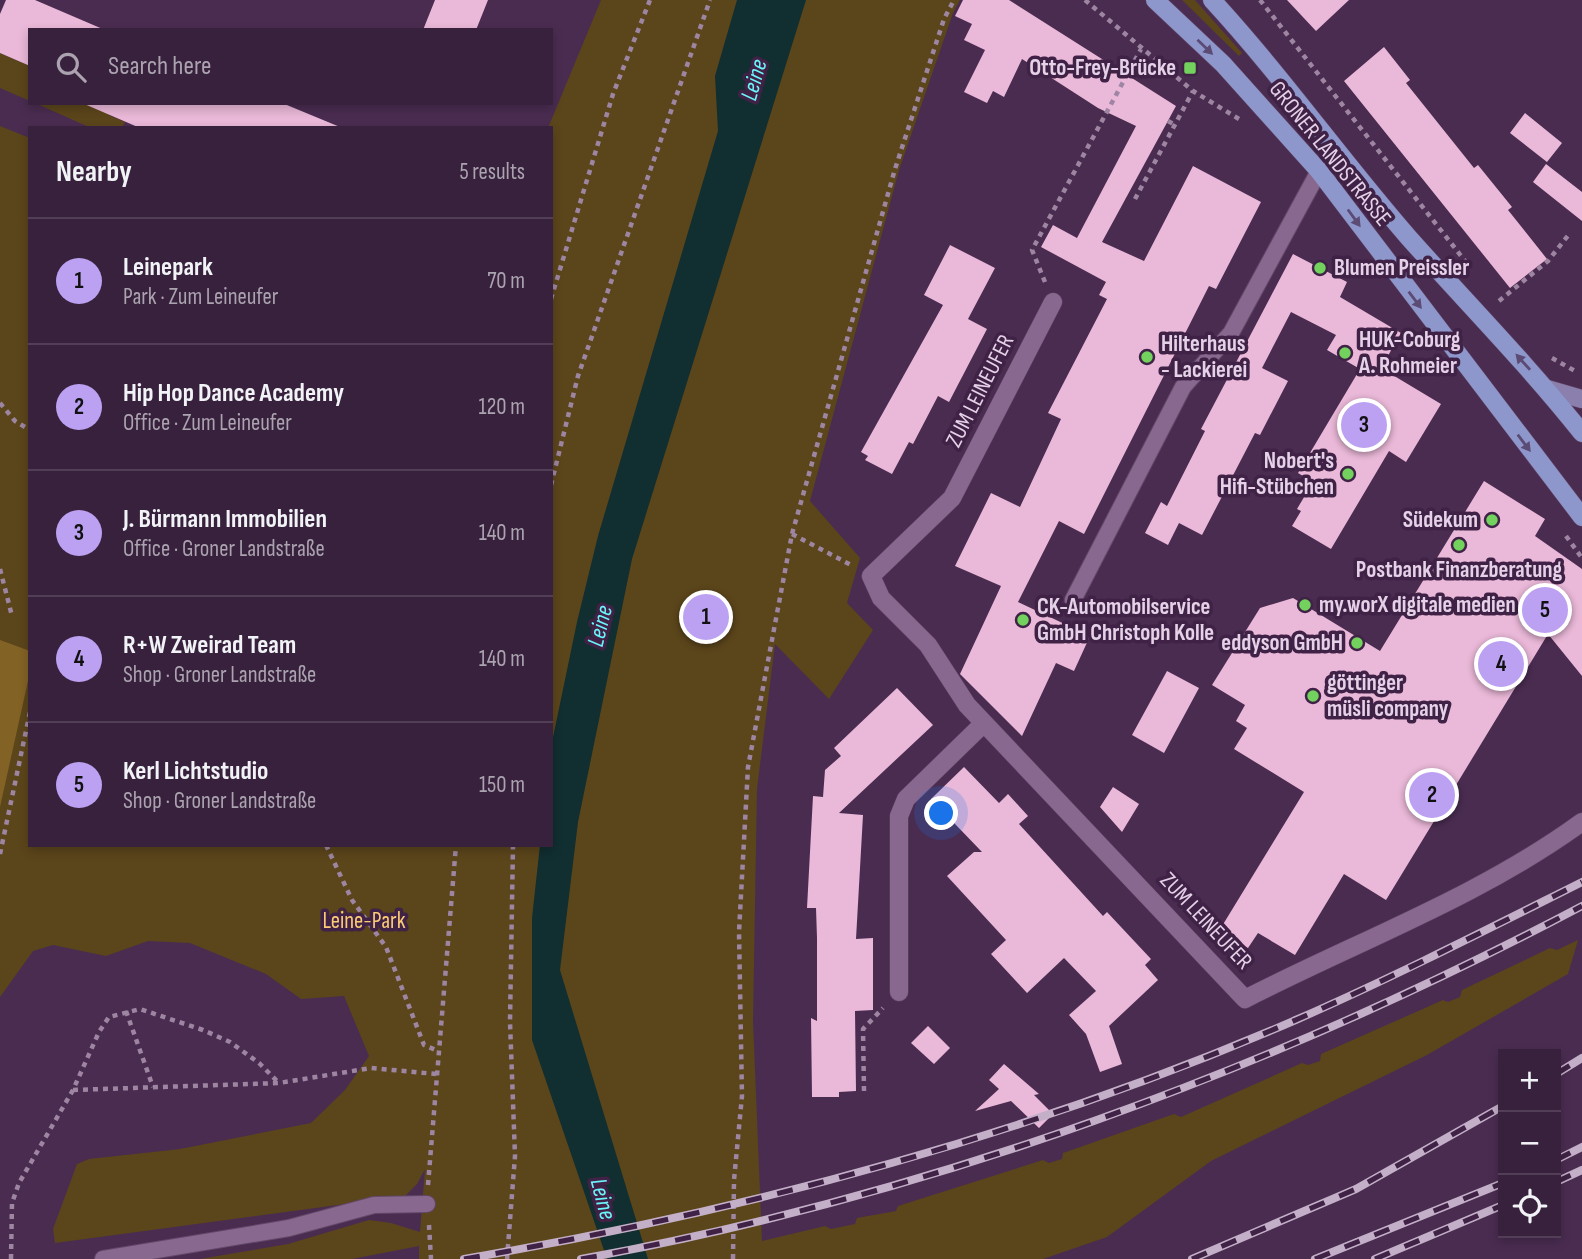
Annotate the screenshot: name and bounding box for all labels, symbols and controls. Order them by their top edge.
search box [28,28,553,105]
one-way arrow [1196,38,1213,54]
icon: search [52,48,90,86]
text: Search here [108,51,211,82]
place label: Otto-Frey-Brücke [1029,54,1176,82]
water label: Leine [734,56,774,104]
marker: Otto-Frey-Brücke [1182,60,1198,76]
street label: GRONER LANDSTRASSE [1263,76,1397,232]
text: Nearby [56,154,132,190]
text: 5 results [459,158,525,186]
one-way arrow [1346,209,1361,227]
text: Leinepark [123,252,213,283]
place label: Blumen Preissler [1334,254,1469,282]
marker: Blumen Preissler [1312,260,1328,276]
text: 1 [74,267,84,295]
text: 70 m [487,267,525,295]
text: Park · Zum Leineufer [123,283,278,311]
one-way arrow [1408,291,1423,309]
place label: HUK-Coburg A. Rohmeier [1358,326,1461,380]
street label: ZUM LEINEUFER [940,330,1020,452]
place label: Hilterhaus - Lackierei [1161,330,1247,384]
marker: HUK-Coburg A. Rohmeier [1337,345,1353,361]
marker: Hilterhaus - Lackierei [1139,349,1155,365]
one-way arrow [1515,353,1531,371]
text: Hip Hop Dance Academy [123,378,344,409]
text: 2 [74,393,84,421]
text: 120 m [479,393,525,421]
pin: 3 [1341,399,1387,451]
text: Office · Zum Leineufer [123,409,292,437]
one-way arrow [1517,434,1531,452]
place label: Nobert's Hifi-Stübchen [1220,447,1334,501]
marker: Nobert's Hifi-Stübchen [1340,466,1356,482]
text: J. Bürmann Immobilien [123,504,327,535]
place label: Südekum [1403,506,1478,534]
marker: Südekum [1484,512,1500,528]
text: 3 [74,519,84,547]
text: 140 m [479,519,525,547]
text: Office · Groner Landstraße [123,535,325,563]
marker: Postbank Finanzberatung [1451,537,1467,553]
place label: Postbank Finanzberatung [1356,556,1562,584]
pin: 5 [1522,584,1568,636]
pin: 1 [683,591,729,643]
place label: my.worX digitale medien [1319,591,1516,619]
place label: CK-Automobilservice GmbH Christoph Kolle [1037,593,1214,647]
marker: my.worX digitale medien [1297,597,1313,613]
water label: Leine [581,602,619,650]
marker: CK-Automobilservice GmbH Christoph Kolle [1015,612,1031,628]
place label: eddyson GmbH [1221,629,1343,657]
text: R+W Zweirad Team [123,630,296,661]
marker: eddyson GmbH [1349,635,1365,651]
pin: 4 [1478,638,1524,690]
text: 4 [74,645,84,673]
text: 140 m [479,645,525,673]
text: Shop · Groner Landstraße [123,661,316,689]
place label: göttinger müsli company [1327,669,1449,723]
marker: göttinger müsli company [1305,688,1321,704]
text: Kerl Lichtstudio [123,756,268,787]
pin: 2 [1409,769,1455,821]
text: 5 [74,771,84,799]
text: 150 m [479,771,525,799]
text: Shop · Groner Landstraße [123,787,316,815]
your location [924,796,958,830]
street label: ZUM LEINEUFER [1154,867,1258,976]
park label: Leine-Park [323,907,406,935]
map controls [1498,1049,1561,1238]
button: + [1498,1049,1561,1112]
button: − [1498,1112,1561,1175]
water label: Leine [584,1175,622,1223]
button: locate [1498,1175,1561,1238]

